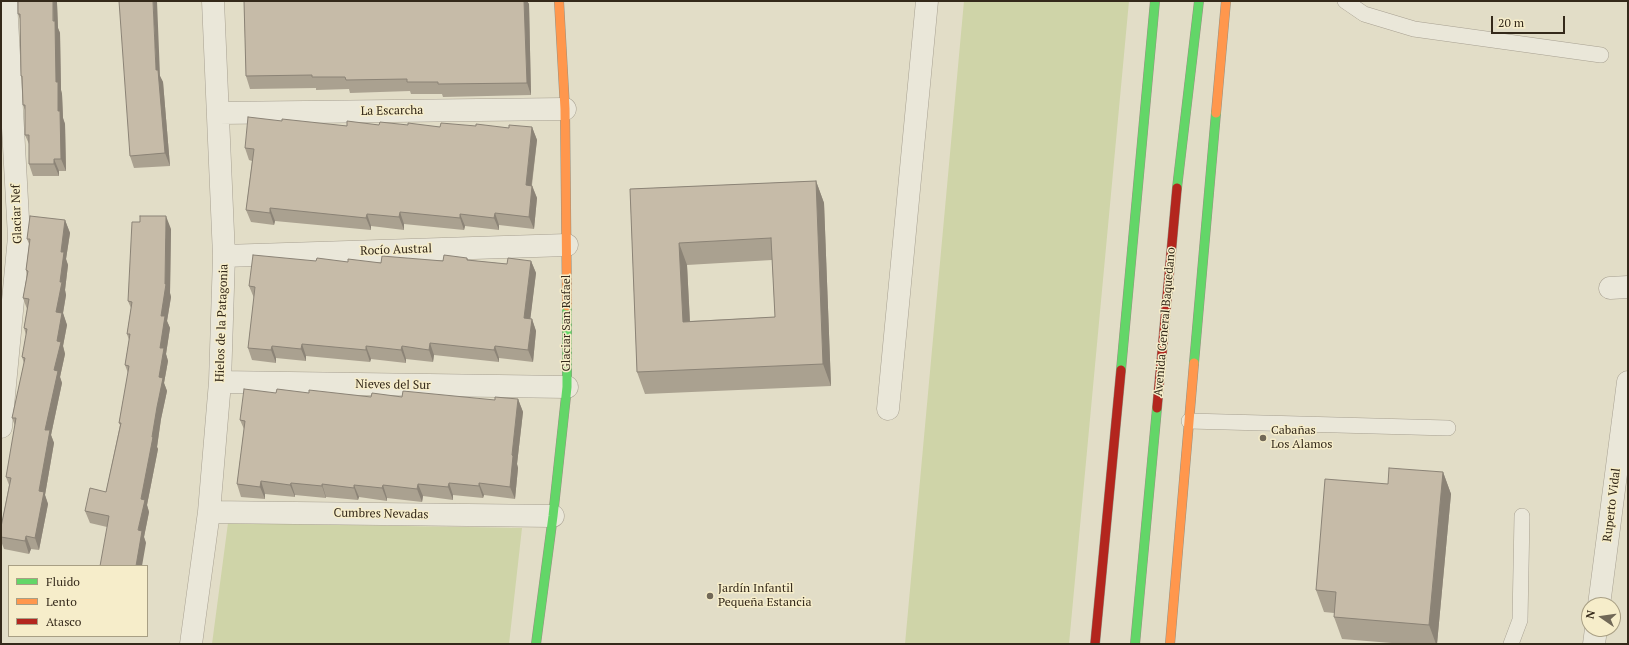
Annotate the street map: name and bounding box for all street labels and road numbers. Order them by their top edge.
street label: La Escarcha [361,103,423,119]
street label: Glaciar Nef [9,184,25,244]
street label: Rocío Austral [360,242,432,258]
street label: Avenida General Baquedano [1151,247,1179,397]
street label: Hielos de la Patagonia [213,264,231,382]
street label: Glaciar San Rafael [560,275,574,371]
street label: Nieves del Sur [355,377,431,393]
street label: Ruperto Vidal [1600,467,1624,543]
street label: Cumbres Nevadas [333,506,429,522]

